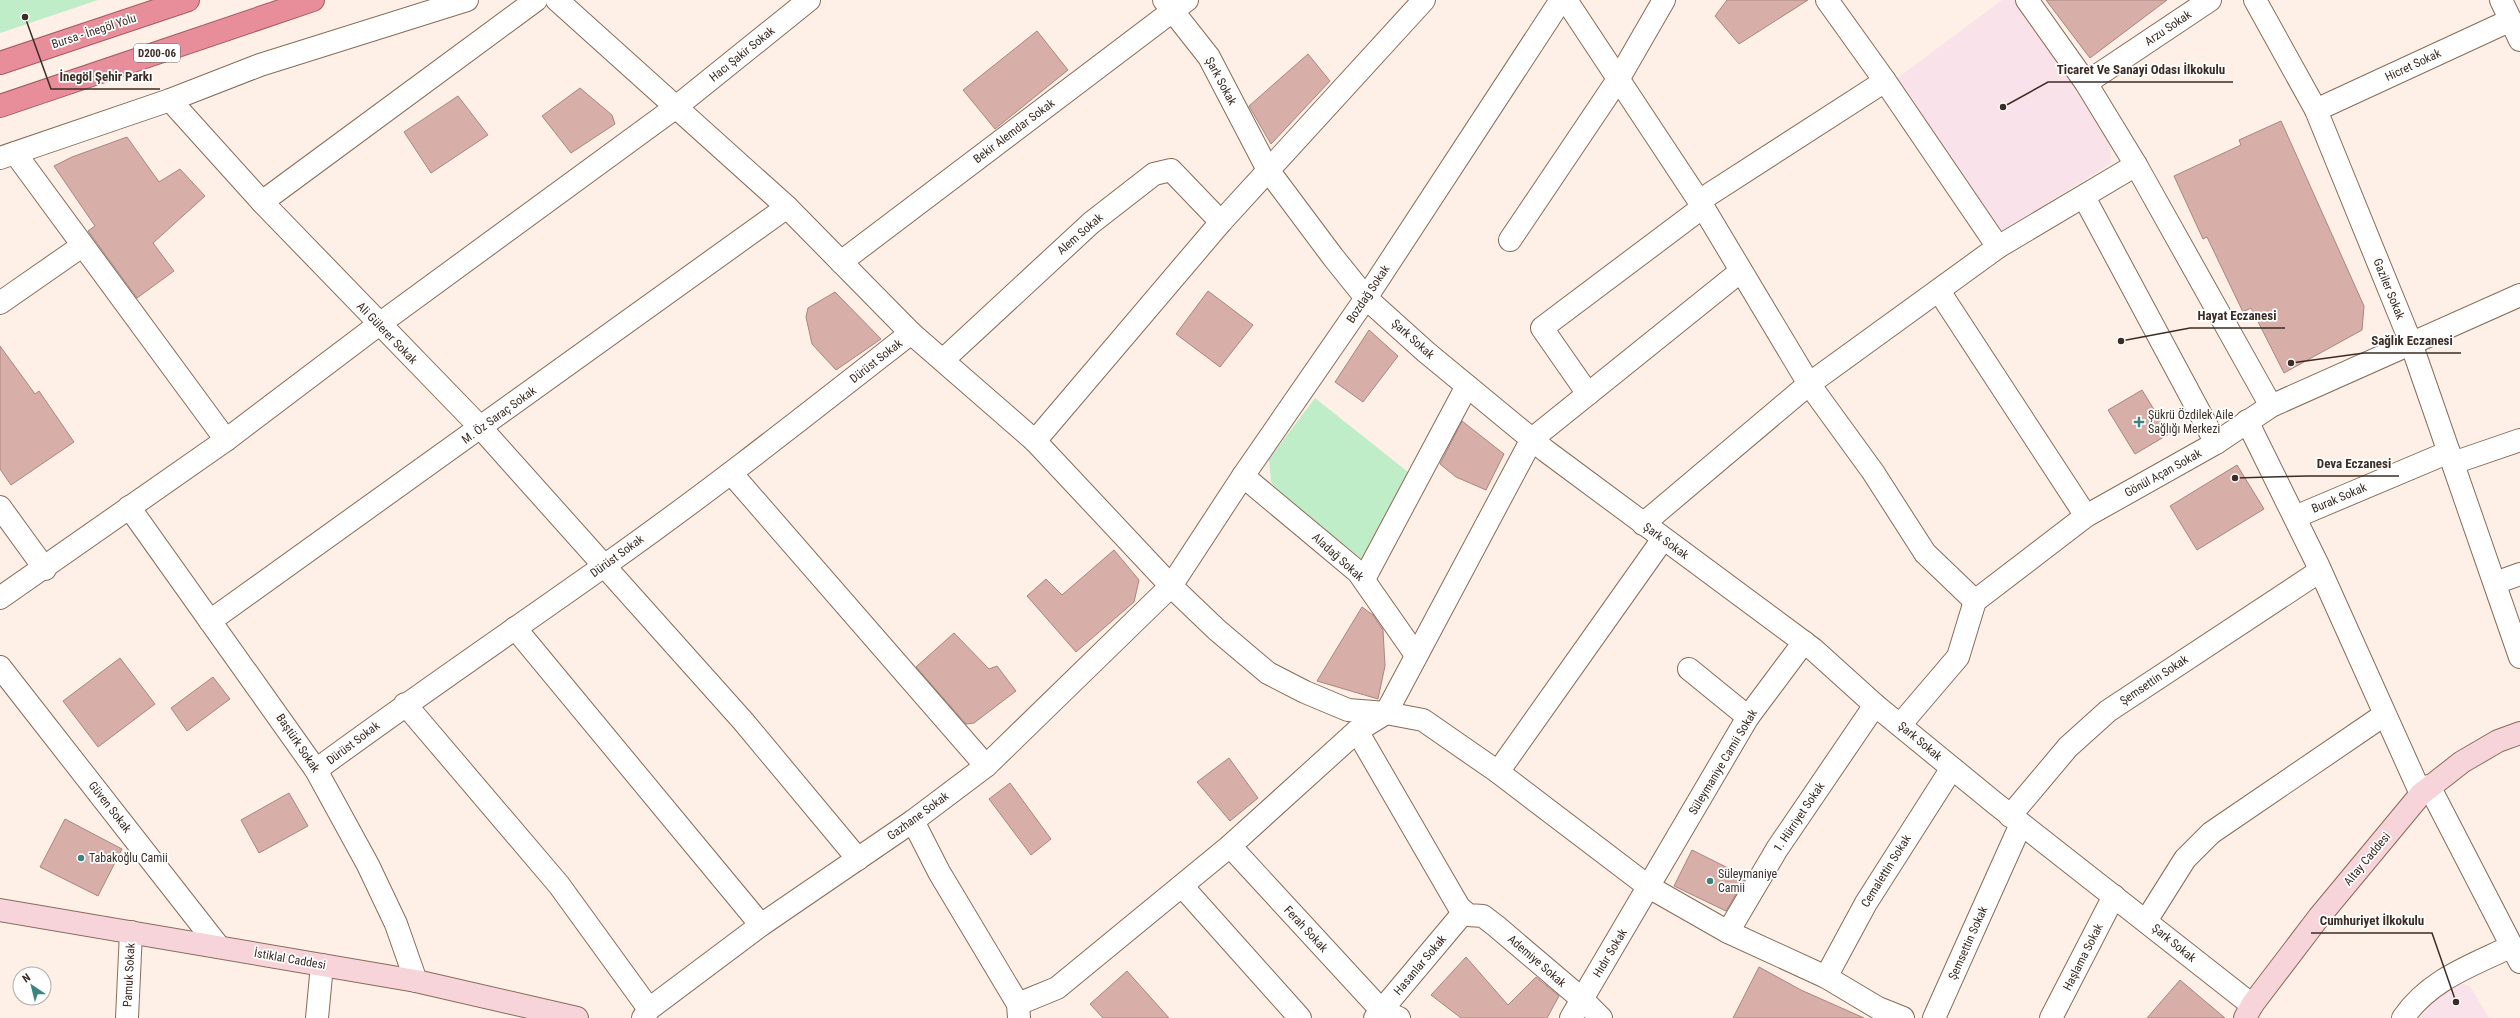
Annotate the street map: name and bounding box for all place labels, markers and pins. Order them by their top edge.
callout: Ticaret Ve Sanayi Odası İlkokulu [2048,57,2233,82]
callout: İnegöl Şehir Parkı [51,64,160,89]
callout: Hayat Eczanesi [2190,303,2285,328]
callout: Sağlık Eczanesi [2364,328,2461,353]
place label: Şükrü Özdilek Aile Sağlığı Merkezi [2148,407,2234,436]
marker: Şükrü Özdilek Aile Sağlığı Merkezi [2133,416,2145,428]
callout: Deva Eczanesi [2308,451,2399,476]
place label: Tabakoğlu Camii [89,851,168,865]
marker: Tabakoğlu Camii [76,853,86,863]
place label: Süleymaniye Camii [1718,867,1778,895]
marker: Süleymaniye Camii [1705,876,1715,886]
callout: Cumhuriyet İlkokulu [2311,908,2432,933]

